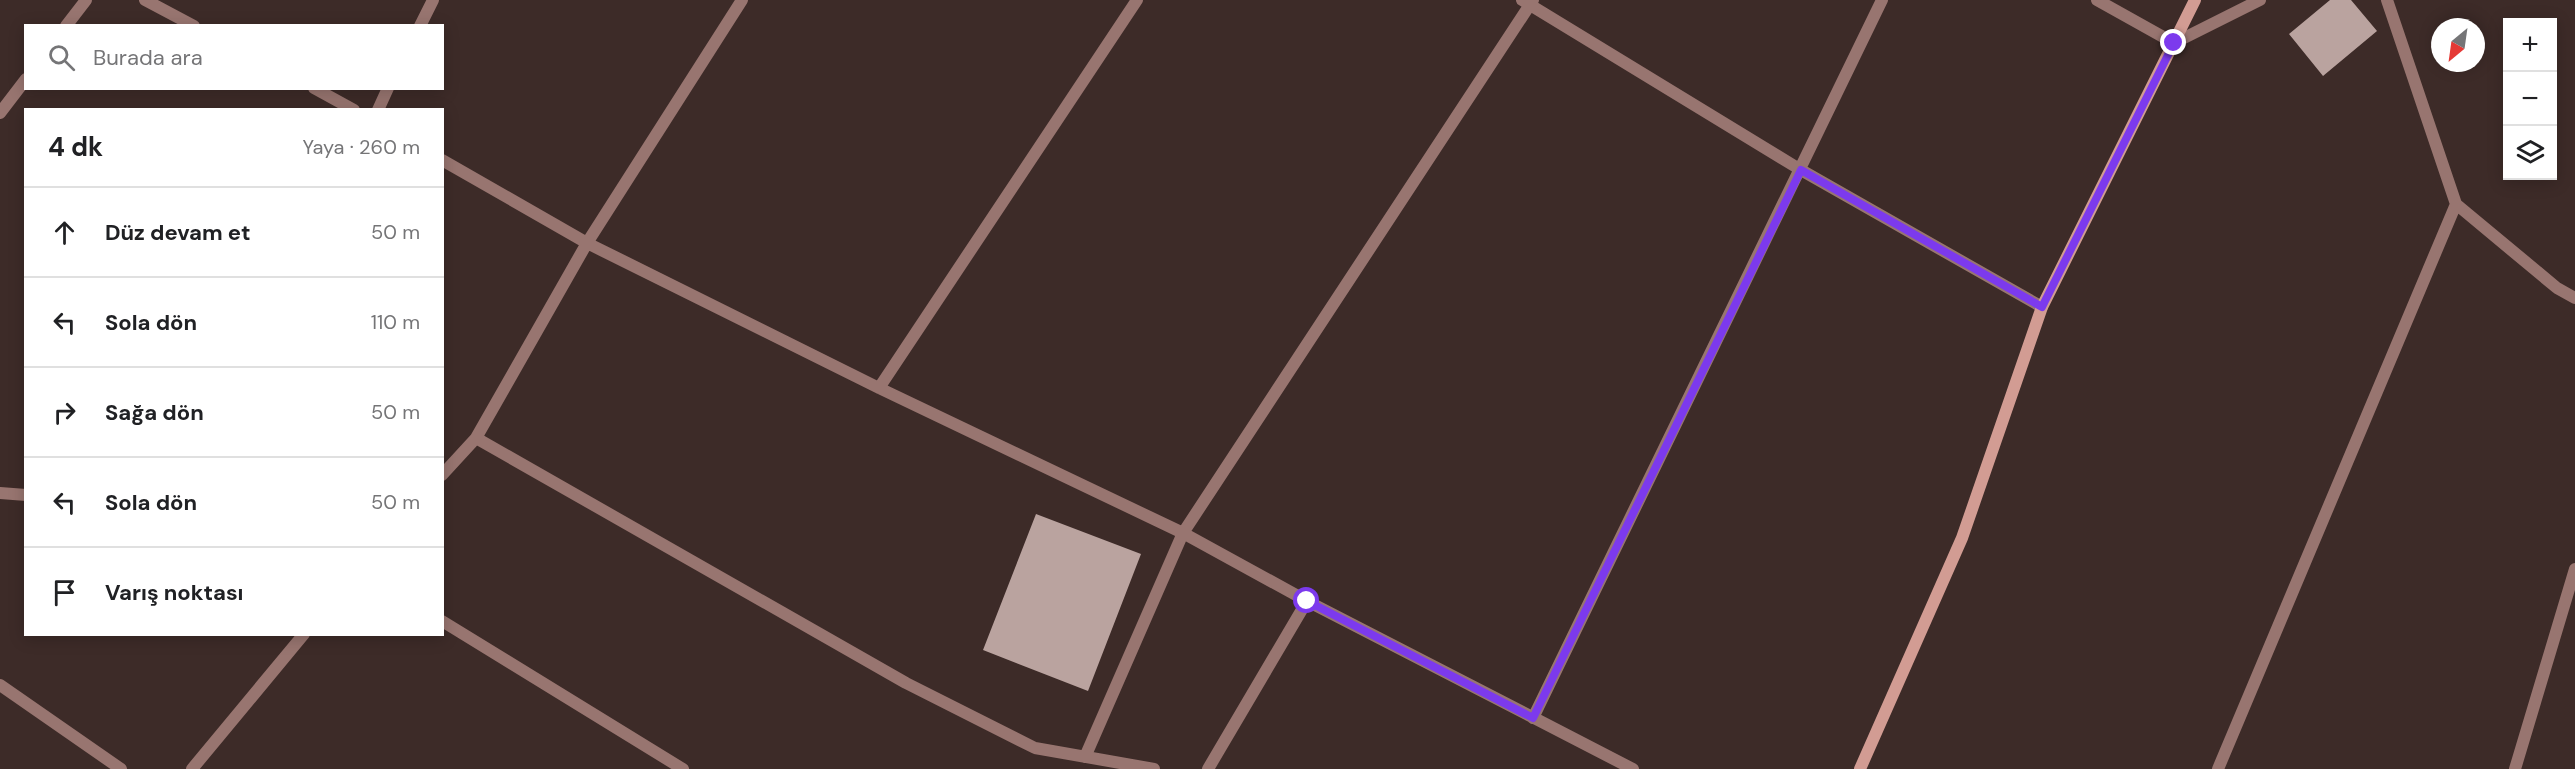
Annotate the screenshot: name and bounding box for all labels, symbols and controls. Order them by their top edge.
north arrow [2431,18,2485,72]
map controls [2503,18,2557,180]
button: + [2503,18,2557,72]
search box [24,24,444,90]
route end [2160,29,2186,55]
icon: search [45,41,78,74]
text: Burada ara [93,43,203,72]
button: − [2503,72,2557,126]
button: layers [2503,126,2557,180]
text: 4 dk [48,130,103,164]
text: Yaya · 260 m [302,134,420,160]
icon: ahead [48,216,81,249]
text: Düz devam et [105,218,250,247]
text: 50 m [371,219,420,245]
icon: left [48,306,81,339]
text: Sola dön [105,308,197,337]
text: 110 m [371,309,420,335]
icon: right [48,396,81,429]
text: Sağa dön [105,398,204,427]
text: 50 m [371,399,420,425]
icon: left [48,486,81,519]
text: Sola dön [105,488,197,517]
text: 50 m [371,489,420,515]
icon: arrive [48,576,81,609]
text: Varış noktası [105,578,243,607]
route start [1293,587,1319,613]

